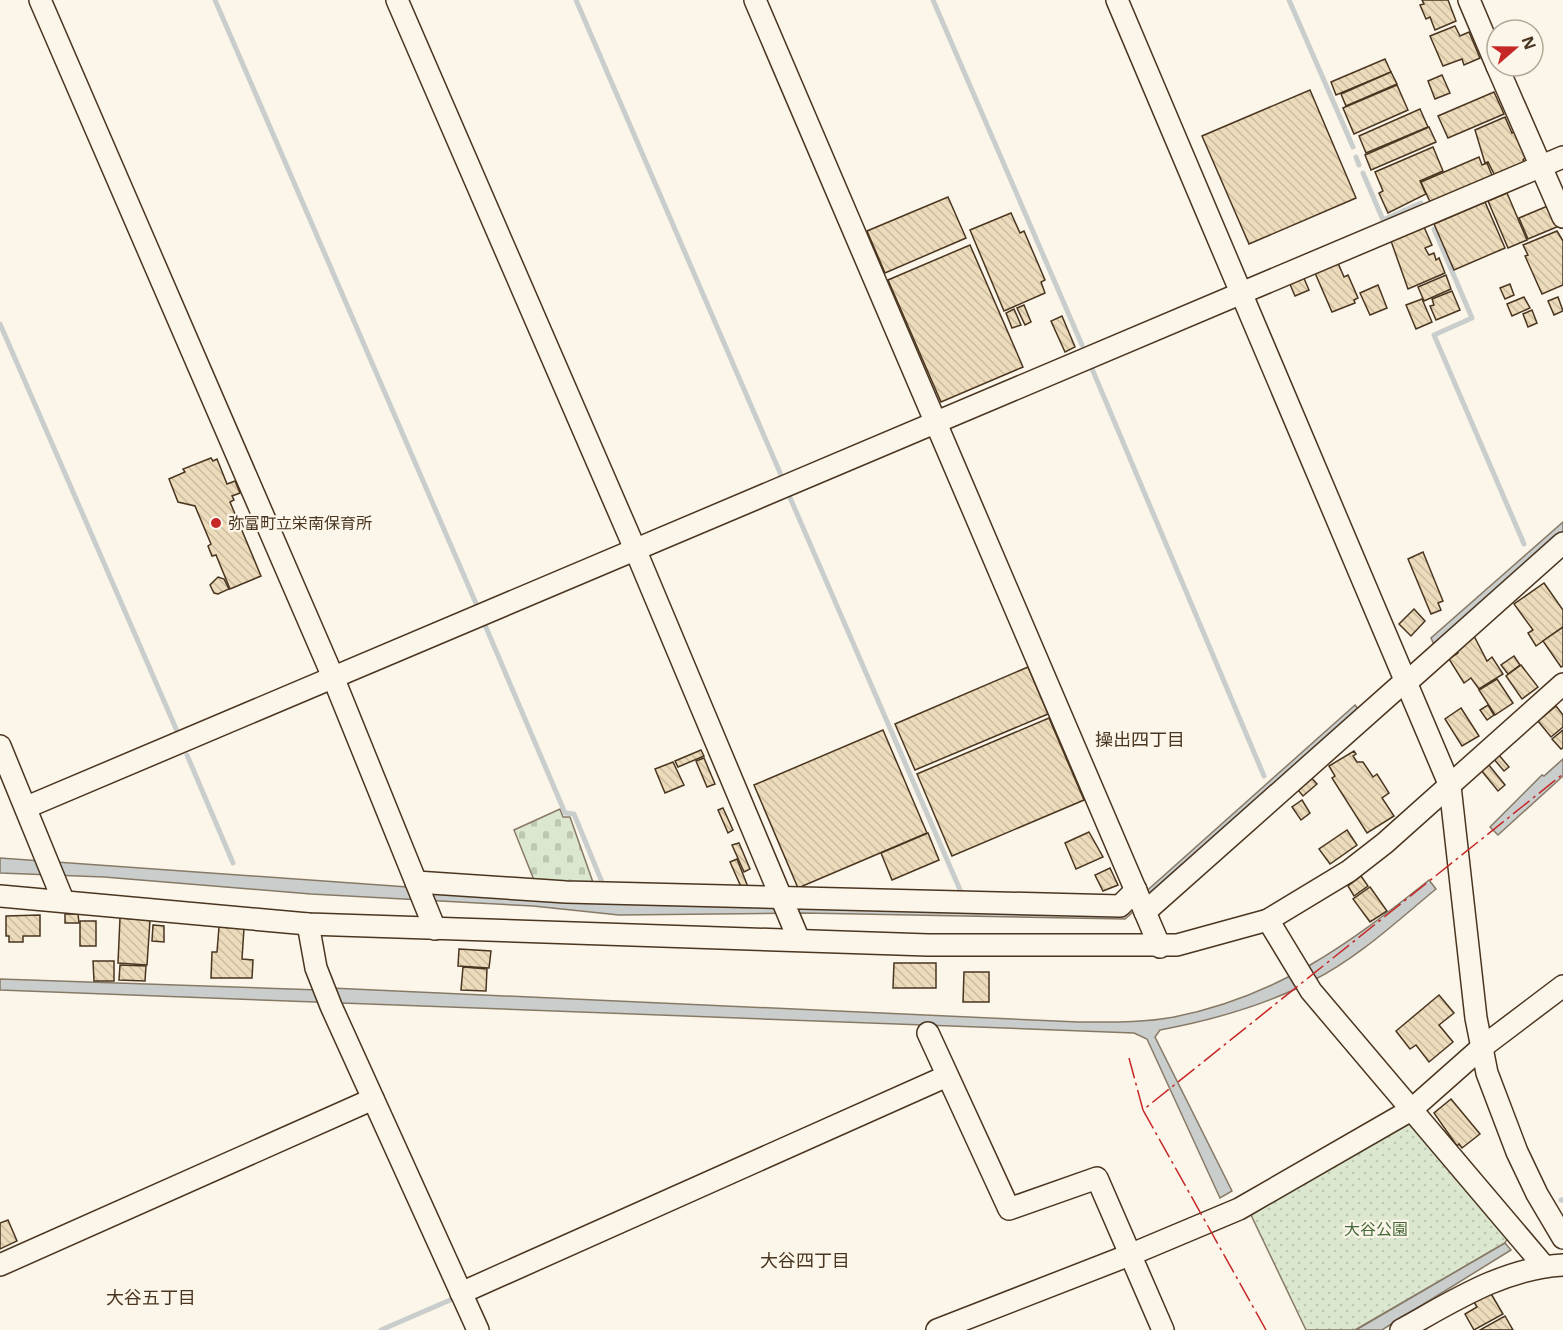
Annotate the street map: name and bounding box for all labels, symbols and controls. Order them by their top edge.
north arrow [1485,18,1545,78]
text: N [1517,33,1542,53]
place label: 弥富町立栄南保育所 [228,512,372,534]
marker: 弥富町立栄南保育所 [209,516,223,530]
district label: 操出四丁目 [1095,727,1185,751]
park label: 大谷公園 [1344,1218,1408,1240]
district label: 大谷四丁目 [760,1248,850,1272]
district label: 大谷五丁目 [106,1285,196,1309]

